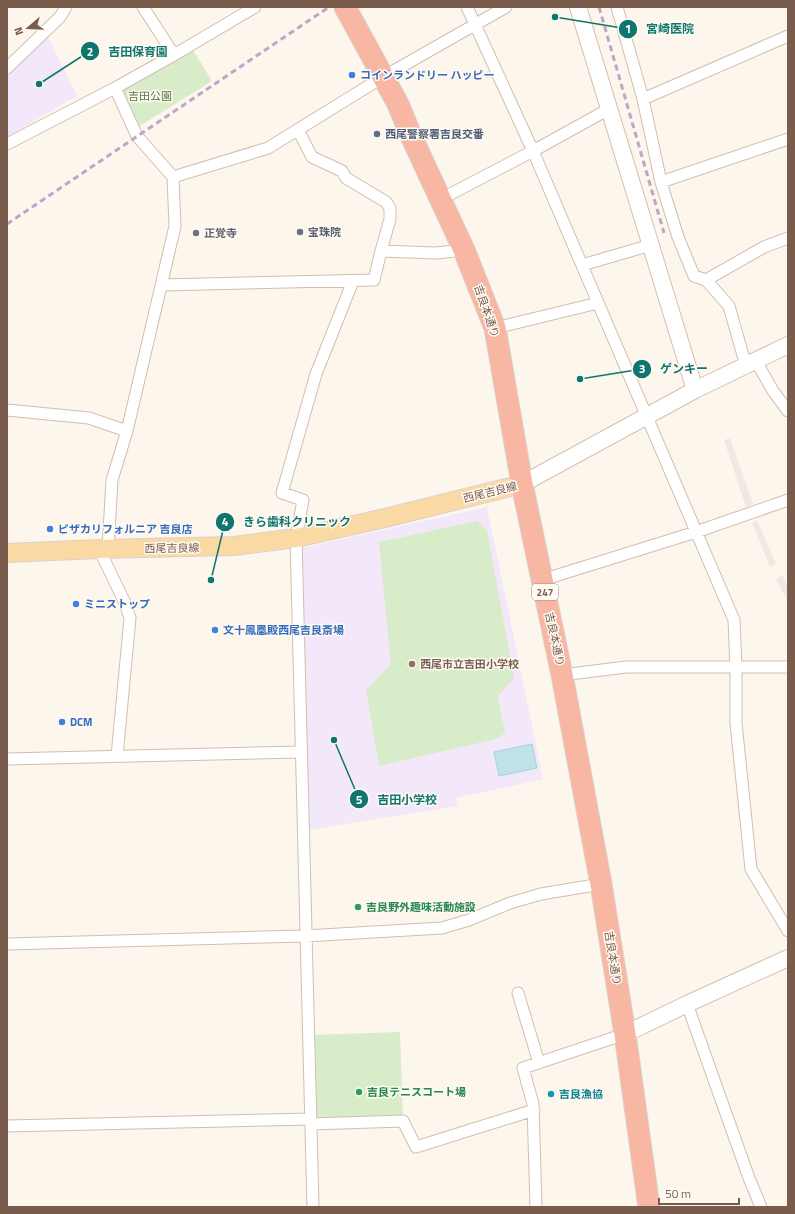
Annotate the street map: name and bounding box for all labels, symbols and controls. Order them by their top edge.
north arrow [8,8,48,48]
callout: 宮崎医院 [618,17,702,41]
text: 1 [625,19,631,38]
text: 宮崎医院 [646,19,694,38]
text: N [10,25,27,37]
callout: 吉田保育園 [80,39,176,63]
text: 2 [87,42,93,61]
text: 吉田保育園 [108,42,168,61]
place label: コインランドリー ハッピー [360,67,494,83]
marker: コインランドリー ハッピー [347,70,357,80]
park label: 吉田公園 [128,88,172,104]
place label: 西尾警察署吉良交番 [385,126,484,142]
marker: 西尾警察署吉良交番 [372,129,382,139]
place label: 宝珠院 [308,224,341,240]
place label: 正覚寺 [204,225,237,241]
marker: 宝珠院 [295,227,305,237]
marker: 正覚寺 [191,228,201,238]
street label: 吉良本通り [470,282,504,340]
callout: ゲンキー [632,357,716,381]
text: 3 [639,359,645,378]
text: ゲンキー [660,359,708,378]
street label: 西尾吉良線 [461,478,519,506]
callout: きら歯科クリニック [215,510,359,534]
text: 4 [222,512,229,531]
text: きら歯科クリニック [243,512,351,531]
place label: ピザカリフォルニア 吉良店 [58,521,192,537]
marker: ピザカリフォルニア 吉良店 [45,524,55,534]
street label: 西尾吉良線 [144,540,200,556]
road number: 247 [532,584,558,600]
place label: ミニストップ [84,596,150,612]
marker: ミニストップ [71,599,81,609]
street label: 吉良本通り [541,610,569,668]
place label: 文十鳳凰殿西尾吉良斎場 [223,622,344,638]
marker: 文十鳳凰殿西尾吉良斎場 [210,625,220,635]
place label: 西尾市立吉田小学校 [420,656,519,672]
marker: 西尾市立吉田小学校 [407,659,417,669]
place label: DCM [70,714,92,730]
marker: DCM [57,717,67,727]
callout: 吉田小学校 [349,787,445,811]
text: 5 [356,790,363,809]
text: 吉田小学校 [377,790,437,809]
place label: 吉良野外趣味活動施設 [366,899,476,915]
marker: 吉良野外趣味活動施設 [353,902,363,912]
street label: 吉良本通り [601,930,625,986]
place label: 吉良テニスコート場 [367,1084,466,1100]
place label: 吉良漁協 [559,1086,603,1102]
marker: 吉良テニスコート場 [354,1087,364,1097]
marker: 吉良漁協 [546,1089,556,1099]
scale bar [659,1180,739,1206]
text: 50 m [665,1184,691,1203]

